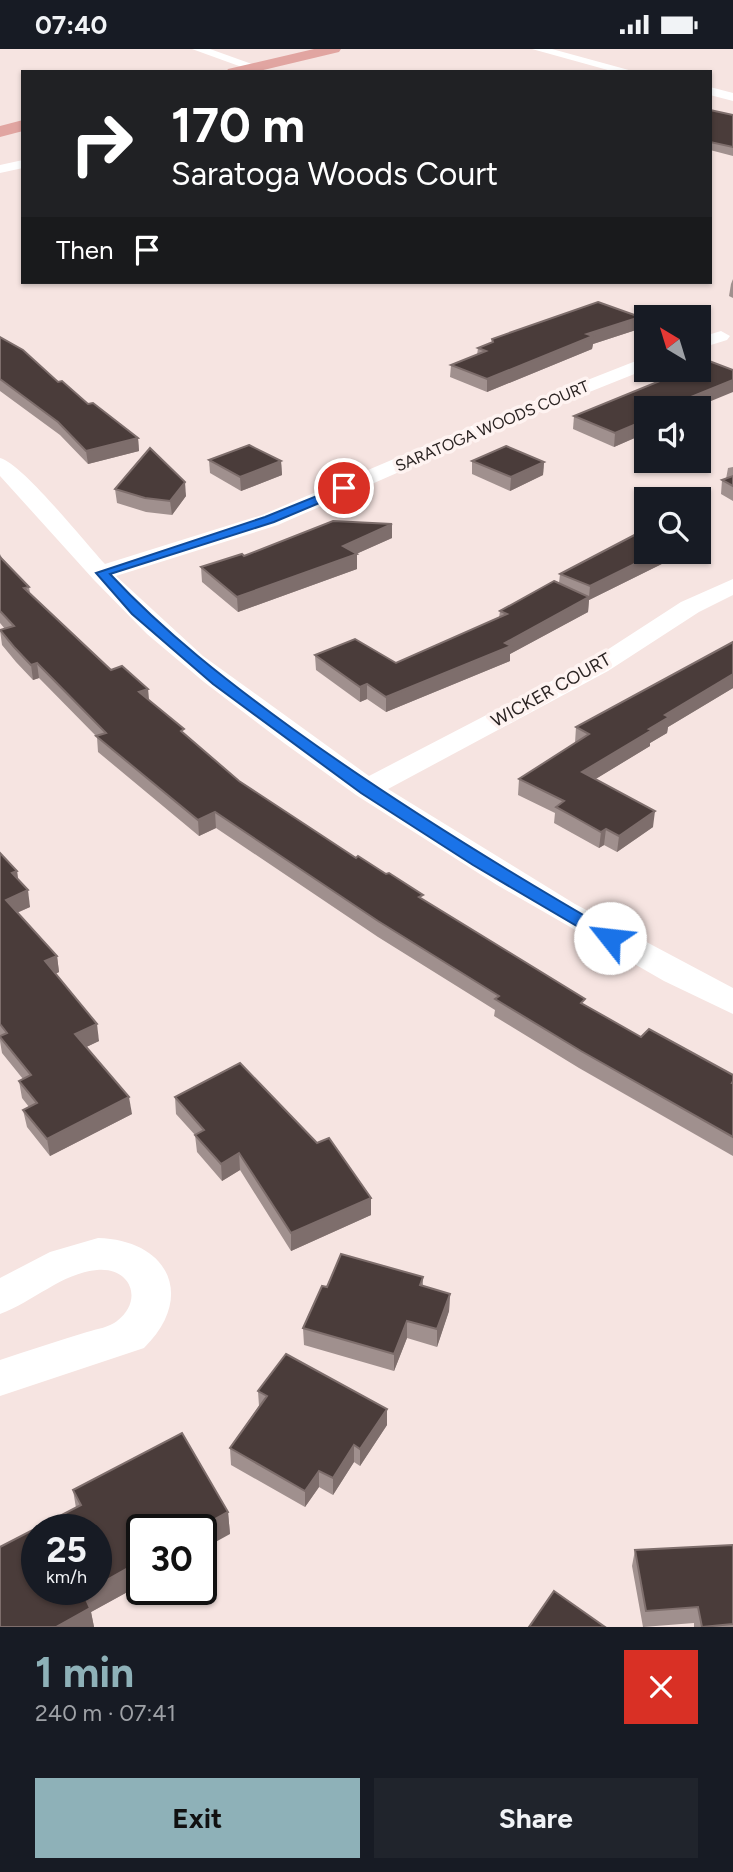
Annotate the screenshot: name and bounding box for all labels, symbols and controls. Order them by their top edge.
text: 07:40 [35,9,107,41]
text: 170 m [171,95,305,154]
icon: right [56,98,147,189]
text: Saratoga Woods Court [171,155,498,193]
icon: arrive [128,231,166,269]
text: Then [56,234,114,266]
north arrow [634,305,710,381]
map controls [634,305,711,564]
street label: SARATOGA WOODS COURT [392,376,592,475]
button: sound [634,396,711,473]
pin [314,458,374,518]
icon: arrive [325,469,363,507]
button: search [634,487,711,564]
street label: WICKER COURT [487,648,615,732]
position arrow [573,901,647,975]
speed limit sign: 30 [126,1514,217,1605]
text: 25 [46,1529,87,1571]
text: km/h [46,1566,87,1588]
text: 1 min [35,1647,134,1698]
button: close [624,1650,698,1724]
text: 240 m · 07:41 [35,1699,176,1727]
button: Exit [35,1778,360,1858]
button: Share [374,1778,698,1858]

